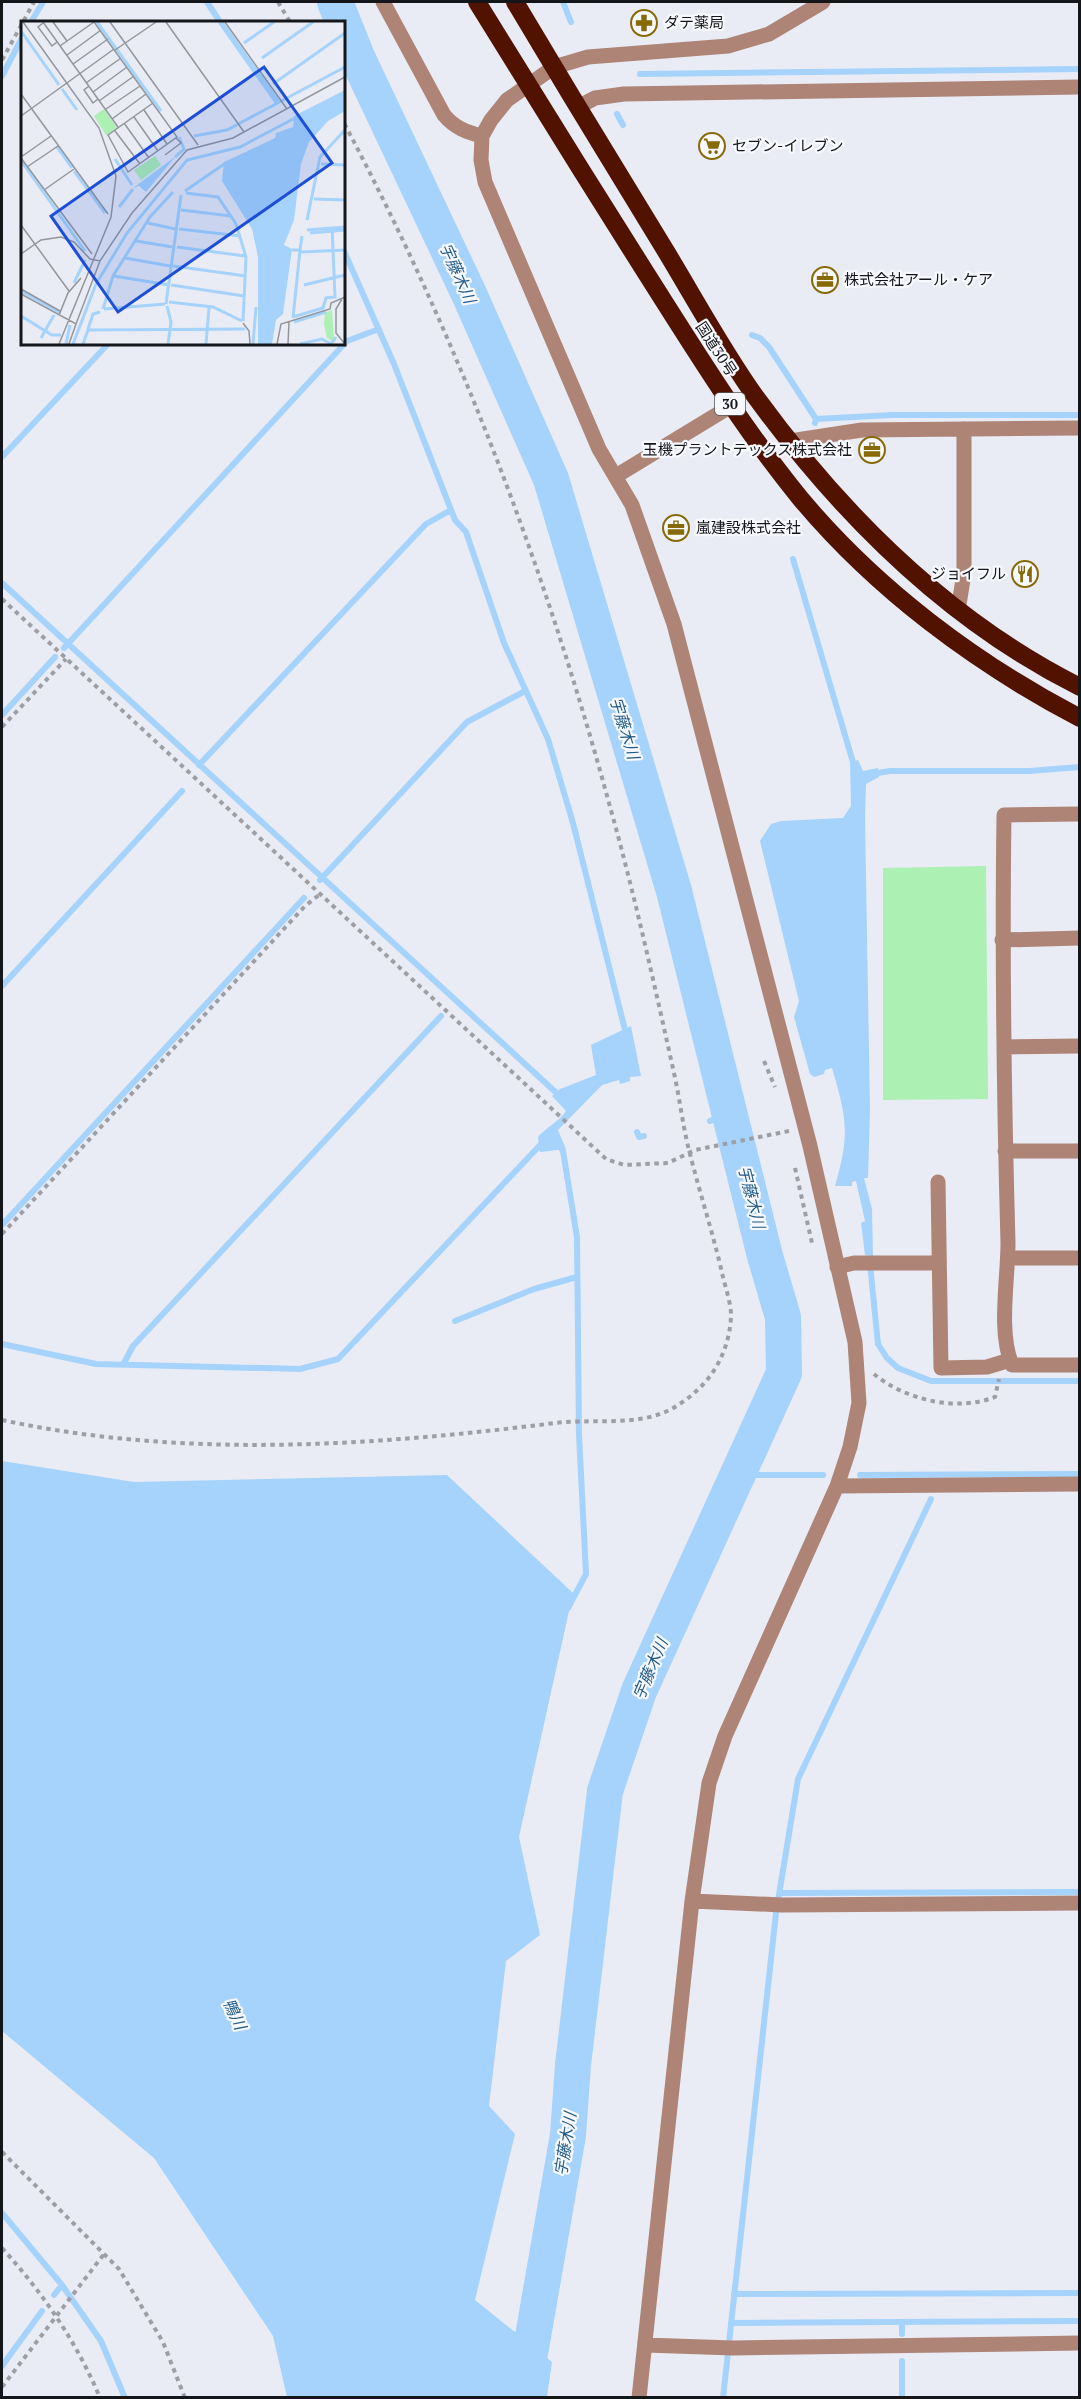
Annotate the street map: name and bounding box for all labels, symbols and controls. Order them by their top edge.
pharmacy icon: ダテ薬局 [629,8,659,38]
place label: ダテ薬局 [664,12,724,32]
inset map [21,21,345,345]
supermarket icon: セブン-イレブン [697,131,727,161]
place label: セブン-イレブン [732,135,843,155]
water label: 宇藤木川 [435,239,482,309]
office icon: 株式会社アール・ケア [810,265,840,295]
place label: 株式会社アール・ケア [844,269,993,289]
street label: 国道30号 [692,317,742,379]
road number: 30 [715,393,745,415]
office icon: 玉機プラントテックス株式会社 [857,435,887,465]
place label: 玉機プラントテックス株式会社 [642,439,852,459]
office icon: 嵐建設株式会社 [661,513,691,543]
place label: 嵐建設株式会社 [696,517,801,537]
restaurant icon: ジョイフル [1010,559,1040,589]
place label: ジョイフル [931,563,1006,583]
water label: 宇藤木川 [605,694,645,764]
water label: 宇藤木川 [734,1163,771,1233]
water label: 宇藤木川 [627,1633,673,1703]
water label: 鴨川 [218,1995,253,2035]
water label: 宇藤木川 [549,2109,581,2177]

